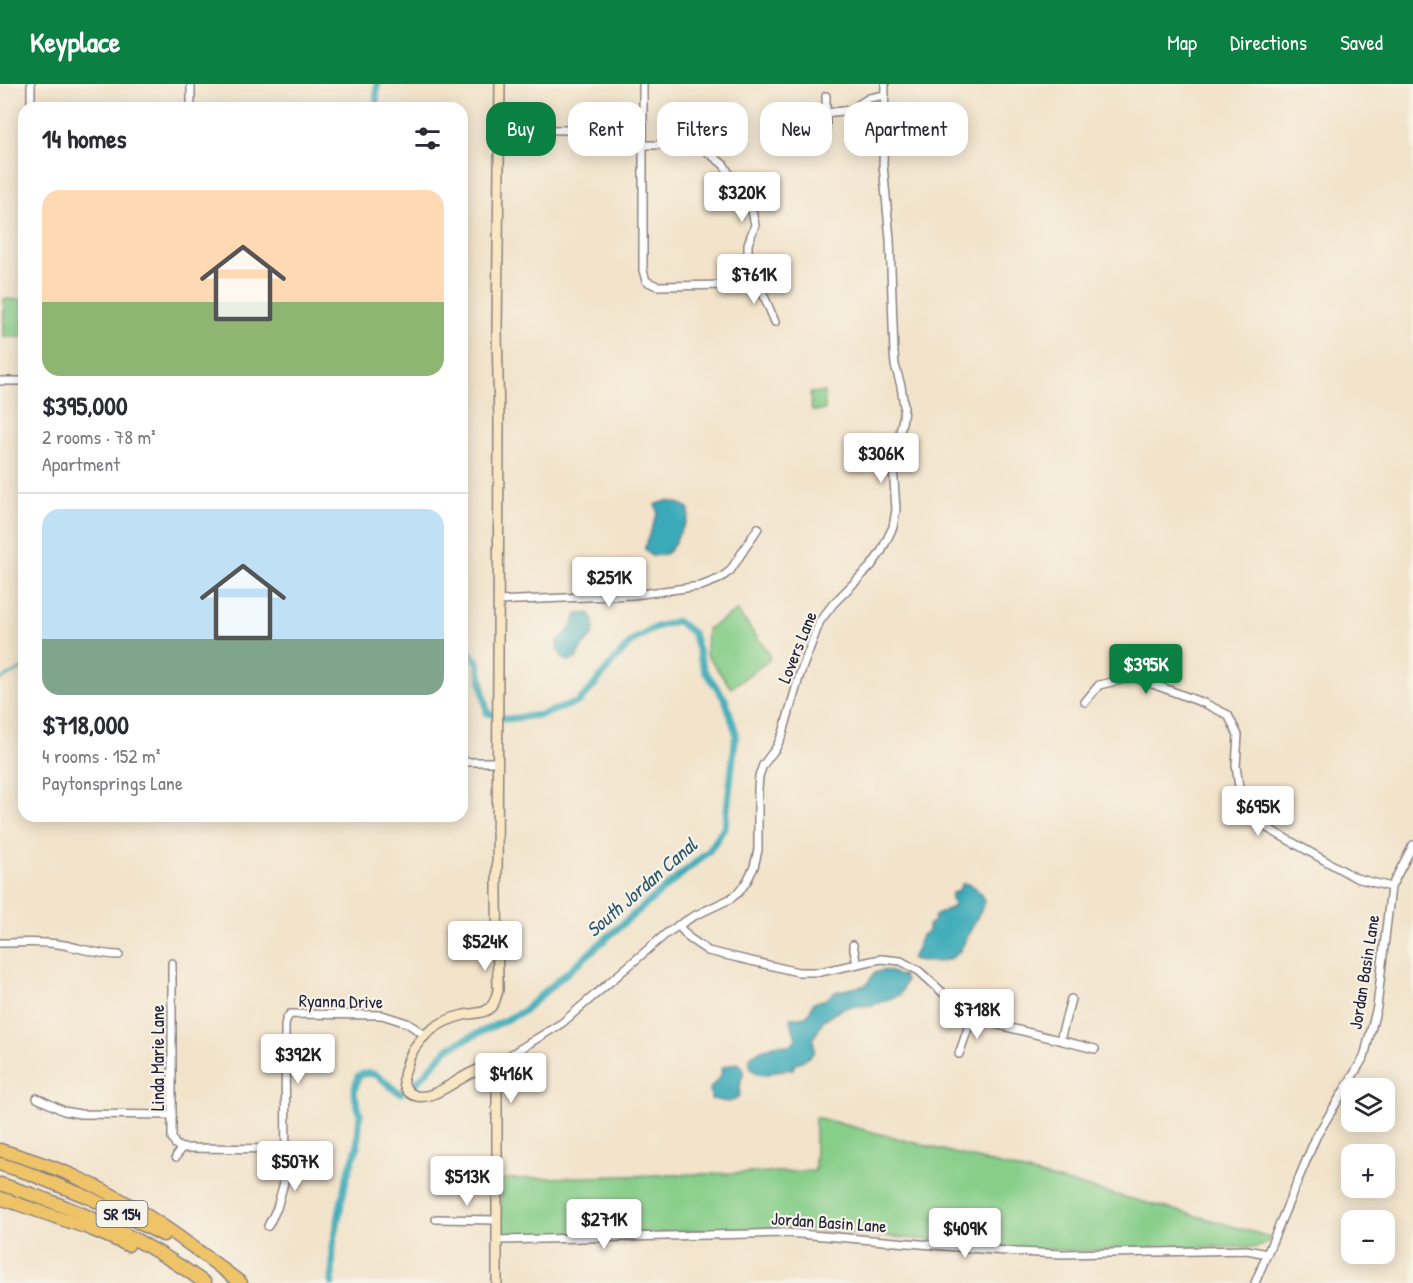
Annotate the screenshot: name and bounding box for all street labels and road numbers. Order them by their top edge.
street label: Lovers Lane [771,607,823,687]
street label: Jordan Basin Lane [1343,913,1385,1031]
street label: Ryanna Drive [299,988,383,1014]
street label: Linda Marie Lane [145,1005,170,1111]
road number: SR 154 [96,1201,148,1227]
street label: Jordan Basin Lane [770,1205,888,1239]

